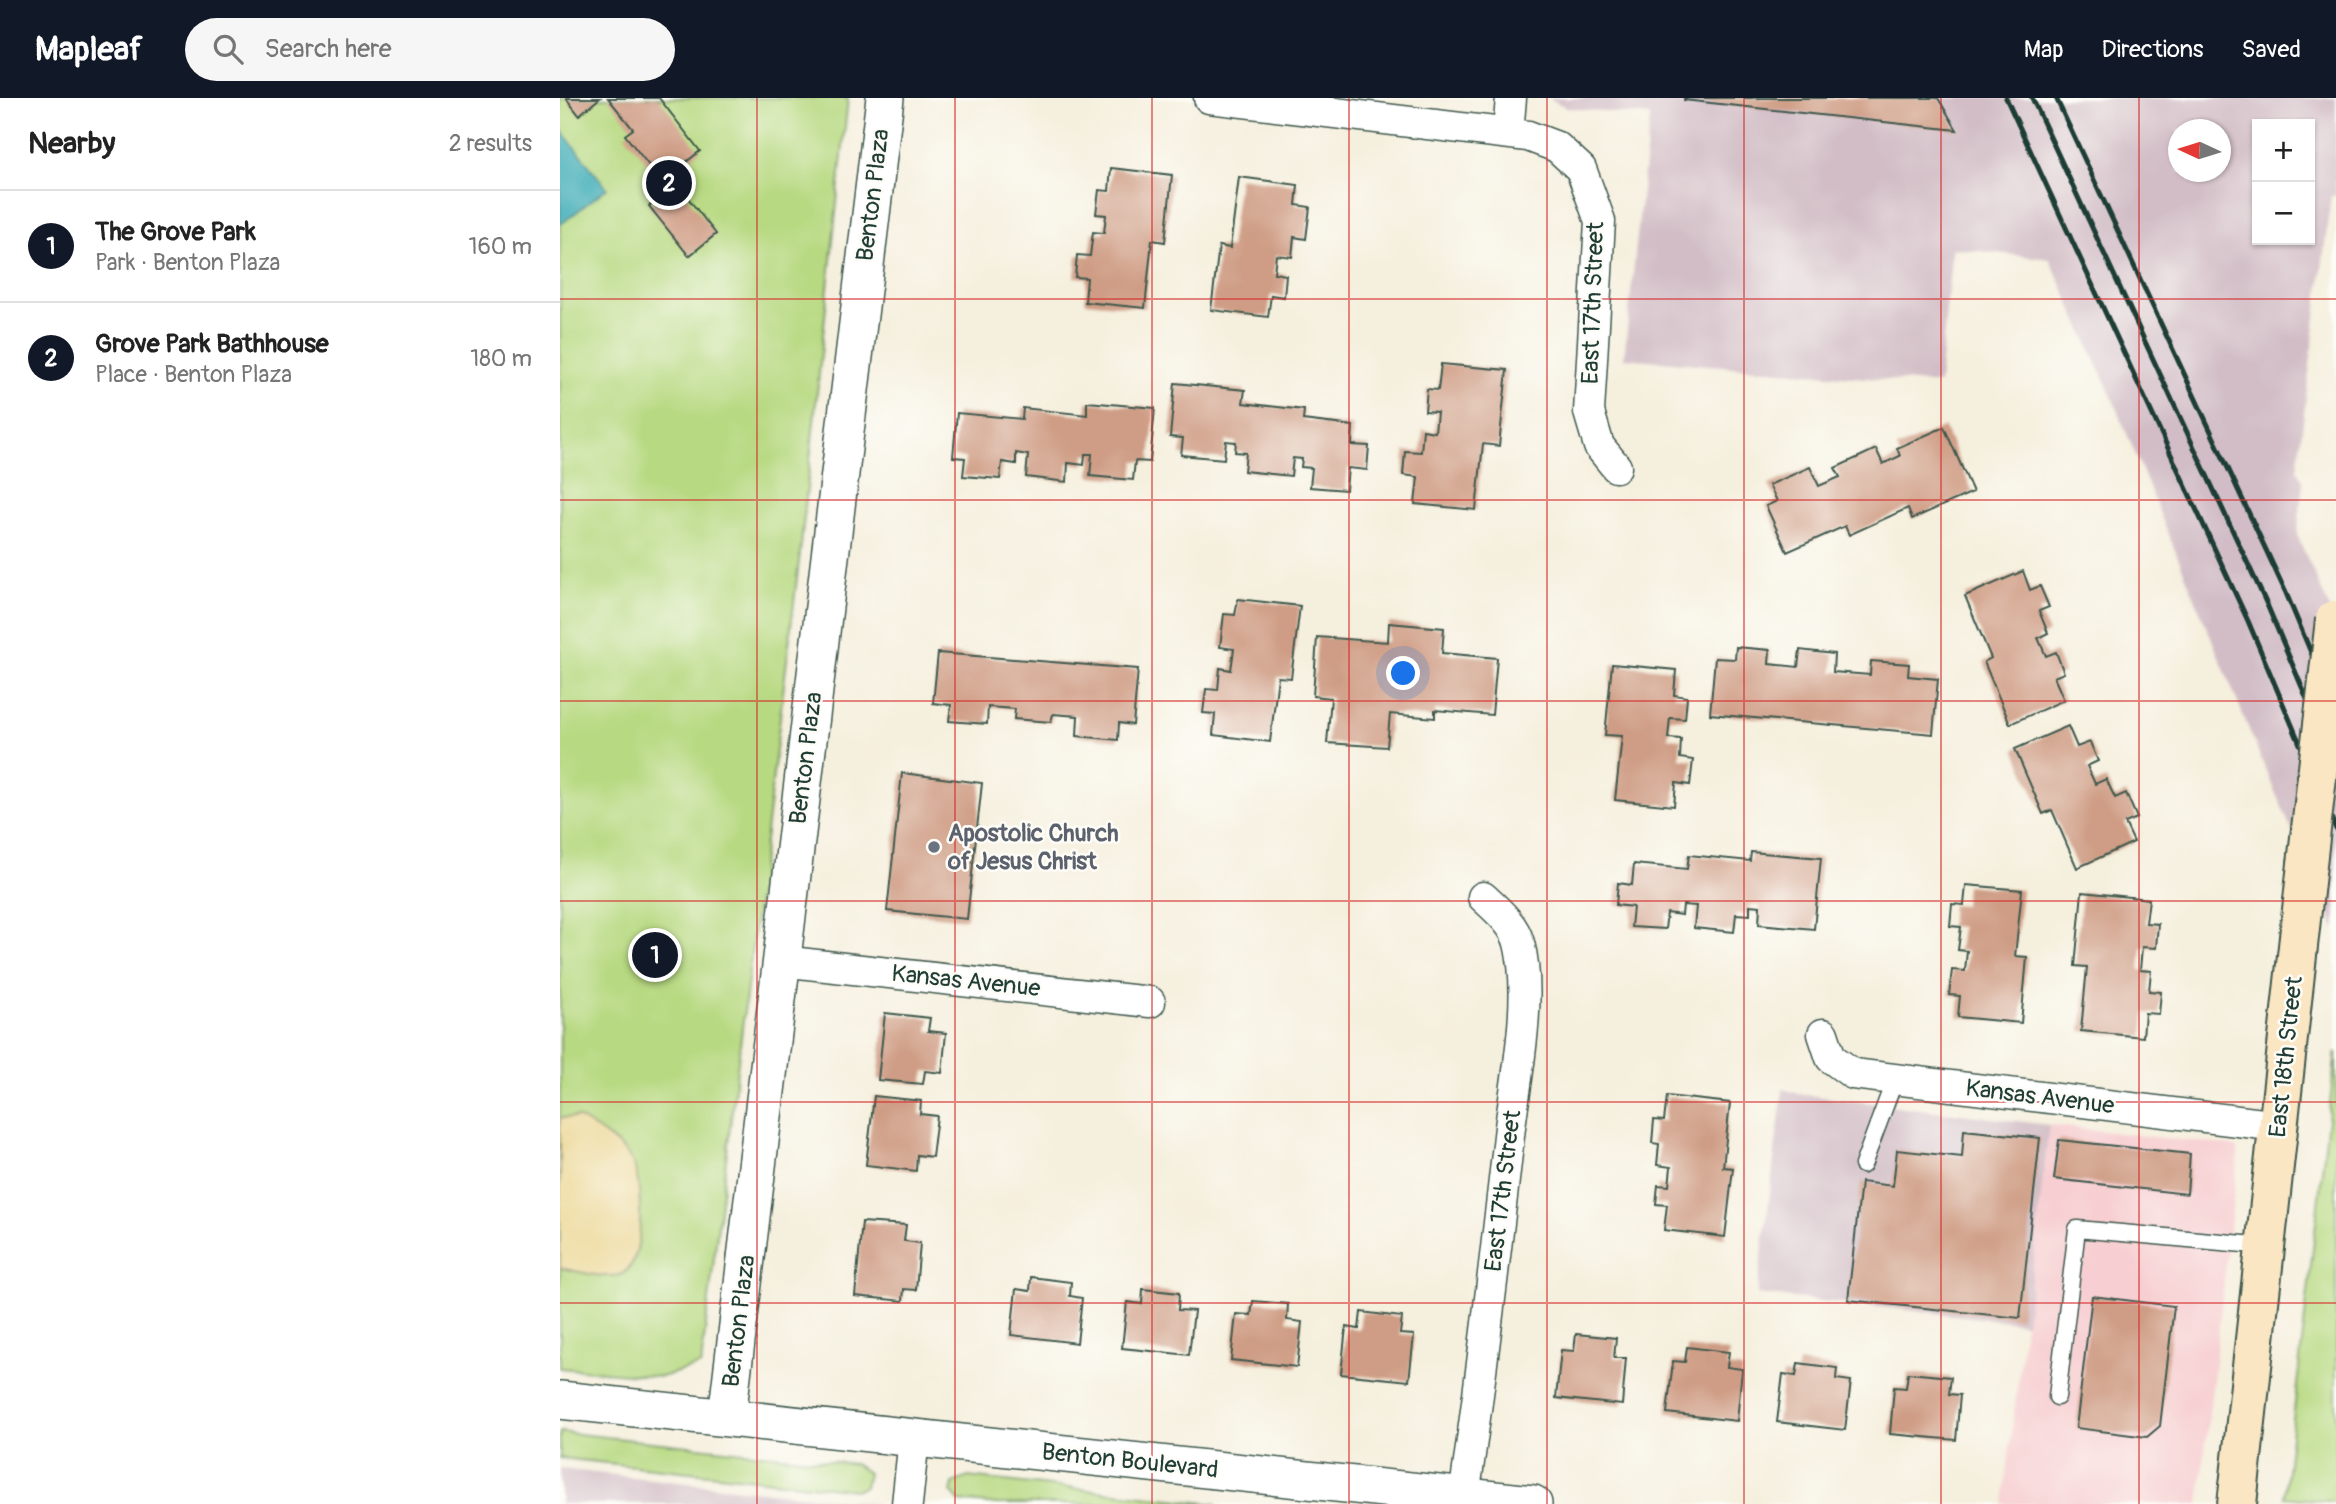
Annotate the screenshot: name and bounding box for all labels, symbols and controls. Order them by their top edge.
search box [185,18,675,81]
text: Mapleaf [35,29,143,70]
icon: search [209,30,247,68]
text: Search here [265,33,392,65]
text: Map [2024,35,2064,64]
text: Directions [2102,35,2203,64]
text: Saved [2241,35,2301,64]
north arrow [2168,119,2231,182]
map controls [2252,119,2315,245]
button: + [2252,119,2315,182]
text: Nearby [28,125,115,162]
street label: Benton Plaza [850,127,896,263]
text: 2 results [449,129,532,158]
pin: 2 [646,157,692,209]
button: − [2252,182,2315,245]
text: The Grove Park [95,216,256,248]
street label: East 17th Street [1576,221,1610,385]
text: 1 [47,232,56,261]
text: 160 m [468,232,532,261]
text: Park · Benton Plaza [95,248,280,277]
text: Grove Park Bathhouse [95,328,329,360]
text: 2 [45,344,57,373]
text: 180 m [470,344,532,373]
text: Place · Benton Plaza [95,360,292,389]
your location [1386,656,1420,690]
street label: Benton Plaza [783,690,829,826]
place label: Apostolic Church of Jesus Christ [947,819,1119,876]
marker: Apostolic Church of Jesus Christ [926,839,942,855]
pin: 1 [632,929,678,981]
street label: Kansas Avenue [890,959,1042,1003]
street label: East 18th Street [2263,975,2309,1139]
street label: Kansas Avenue [1964,1073,2116,1121]
street label: East 17th Street [1479,1108,1527,1273]
street label: Benton Plaza [716,1253,762,1389]
street label: Benton Boulevard [1040,1437,1220,1485]

